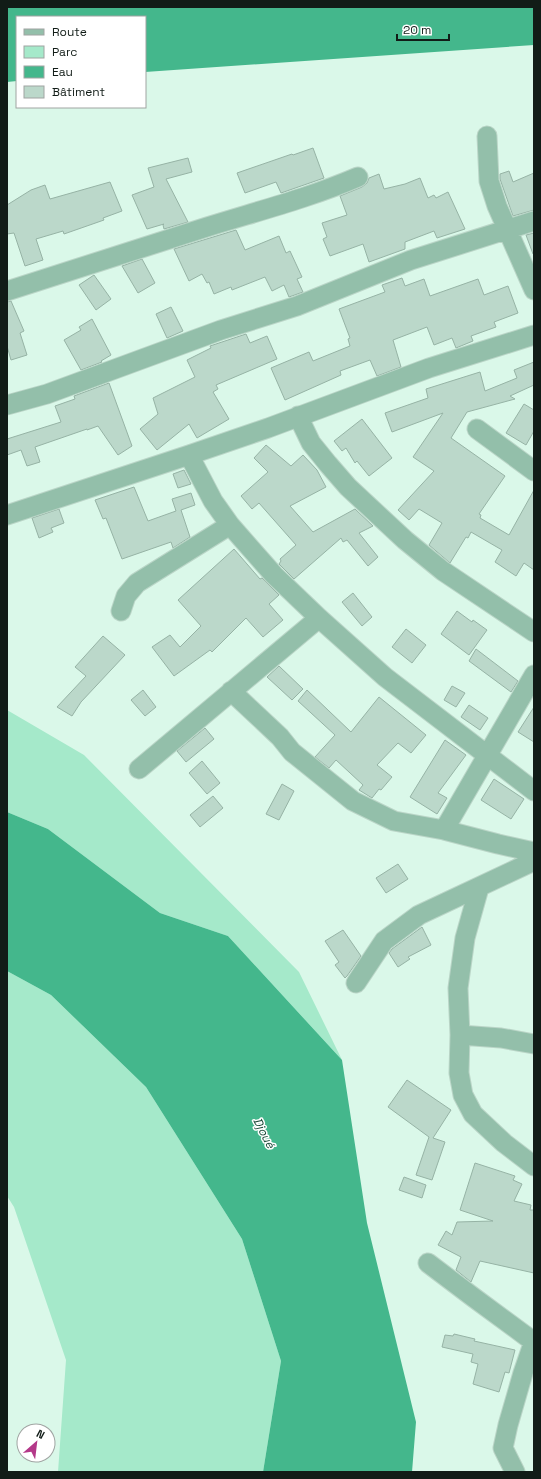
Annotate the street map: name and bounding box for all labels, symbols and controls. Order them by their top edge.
legend [16,16,146,108]
scale bar [397,16,449,42]
text: 20 m [403,22,431,38]
text: Route [52,24,87,40]
text: Parc [52,44,77,60]
text: Eau [52,64,73,80]
text: Bâtiment [52,84,105,100]
water label: Djoué [249,1115,279,1152]
north arrow [16,1423,56,1463]
text: N [34,1426,47,1442]

